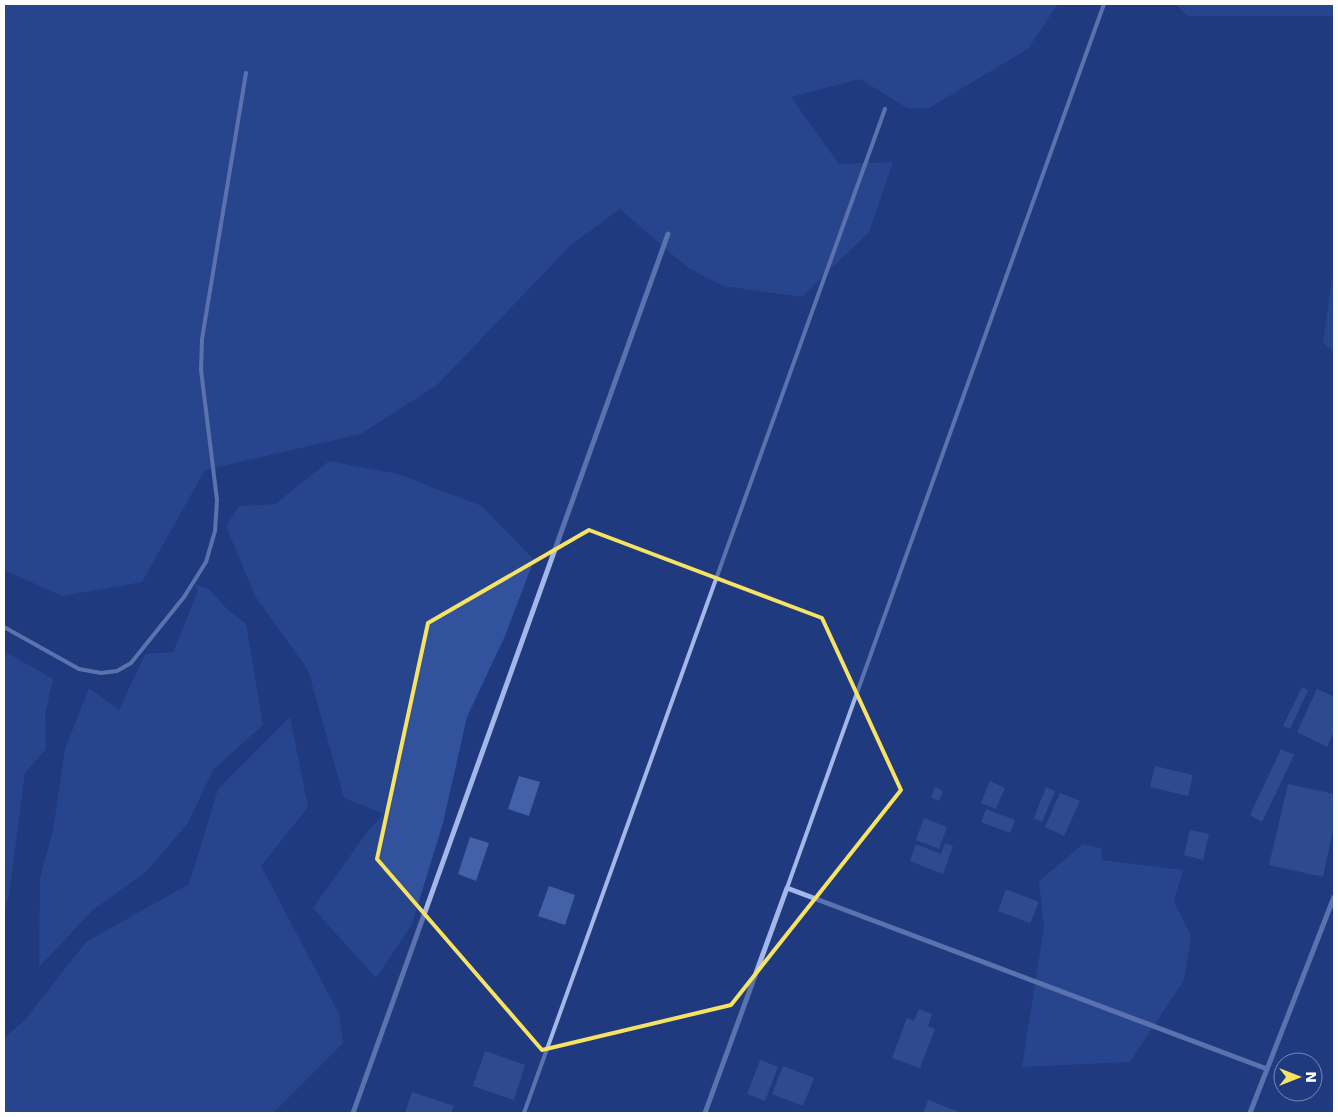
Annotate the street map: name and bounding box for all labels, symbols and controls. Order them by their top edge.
north arrow [1273,1052,1323,1102]
text: N [1303,1071,1319,1083]

